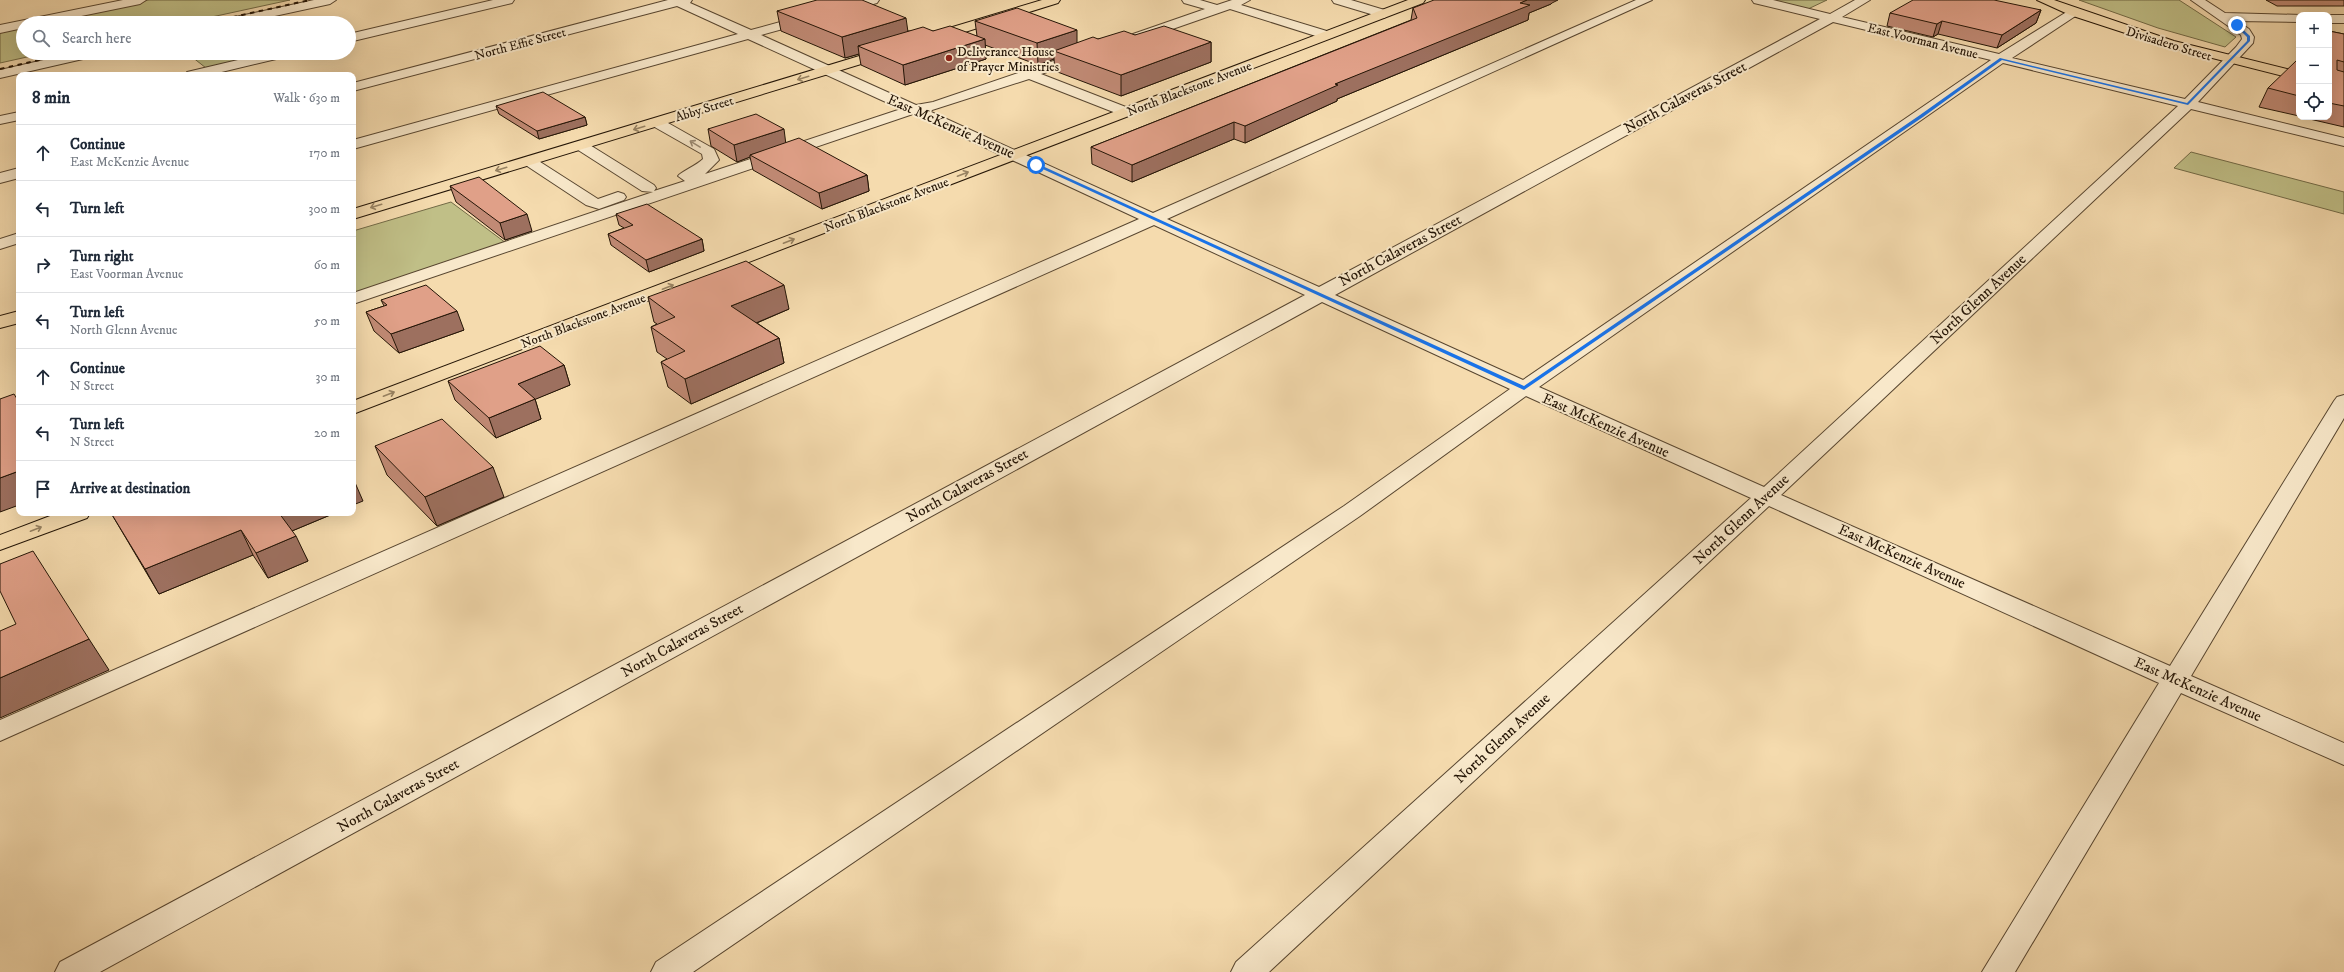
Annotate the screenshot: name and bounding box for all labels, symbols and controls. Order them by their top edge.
map controls [2296,12,2332,120]
button: + [2296,12,2332,48]
search box [16,16,356,60]
route end [2228,16,2246,34]
street label: East Voorman Avenue [1866,19,1980,62]
street label: Divisadero Street [2124,23,2213,65]
street label: North Effie Street [473,24,568,64]
icon: search [30,27,52,49]
text: Search here [62,29,131,48]
place label: Deliverance House of Prayer Ministries [957,44,1059,75]
button: − [2296,48,2332,84]
marker: Deliverance House of Prayer Ministries [944,53,954,63]
street label: North Calaveras Street [1621,57,1750,138]
street label: North Blackstone Avenue [1125,58,1254,120]
one-way arrow [797,75,810,82]
button: locate [2296,84,2332,120]
text: 8 min [32,87,70,109]
text: Walk · 630 m [273,90,340,106]
street label: East McKenzie Avenue [884,90,1017,163]
street label: Abby Street [673,93,735,125]
one-way arrow [633,124,645,132]
text: Continue [70,135,125,154]
one-way arrow [689,139,701,147]
icon: ahead [32,142,54,164]
text: 170 m [309,145,340,161]
text: East McKenzie Avenue [70,154,189,170]
route start [1027,156,1045,174]
one-way arrow [494,166,507,173]
one-way arrow [956,170,968,178]
street label: North Blackstone Avenue [822,174,951,236]
icon: left [32,198,54,220]
text: Turn left [70,199,124,218]
text: 300 m [309,201,340,217]
one-way arrow [370,203,383,210]
street label: North Calaveras Street [1336,210,1465,291]
one-way arrow [782,236,794,244]
text: Turn right [70,247,133,266]
street label: North Glenn Avenue [1927,250,2030,349]
icon: right [32,254,54,276]
text: 60 m [314,257,340,273]
text: East Voorman Avenue [70,266,183,282]
one-way arrow [661,283,673,291]
street label: North Blackstone Avenue [519,290,648,352]
text: Turn left [70,303,124,322]
icon: left [32,310,54,332]
text: 50 m [314,313,340,329]
text: North Glenn Avenue [70,322,177,338]
text: Continue [70,359,125,378]
icon: ahead [32,366,54,388]
text: 30 m [316,369,340,385]
text: N Street [70,378,114,394]
street label: East McKenzie Avenue [1539,389,1672,462]
one-way arrow [383,390,395,398]
text: Turn left [70,415,124,434]
icon: left [32,422,54,444]
text: 20 m [314,425,340,441]
text: N Street [70,434,114,450]
street label: North Calaveras Street [903,444,1032,527]
street label: North Glenn Avenue [1690,470,1793,569]
icon: arrive [32,478,54,500]
text: Arrive at destination [70,479,190,498]
street label: East McKenzie Avenue [1835,520,1968,593]
one-way arrow [30,525,42,533]
street label: North Calaveras Street [618,599,747,682]
street label: East McKenzie Avenue [2131,653,2264,726]
street label: North Glenn Avenue [1451,689,1554,788]
street label: North Calaveras Street [334,754,463,837]

